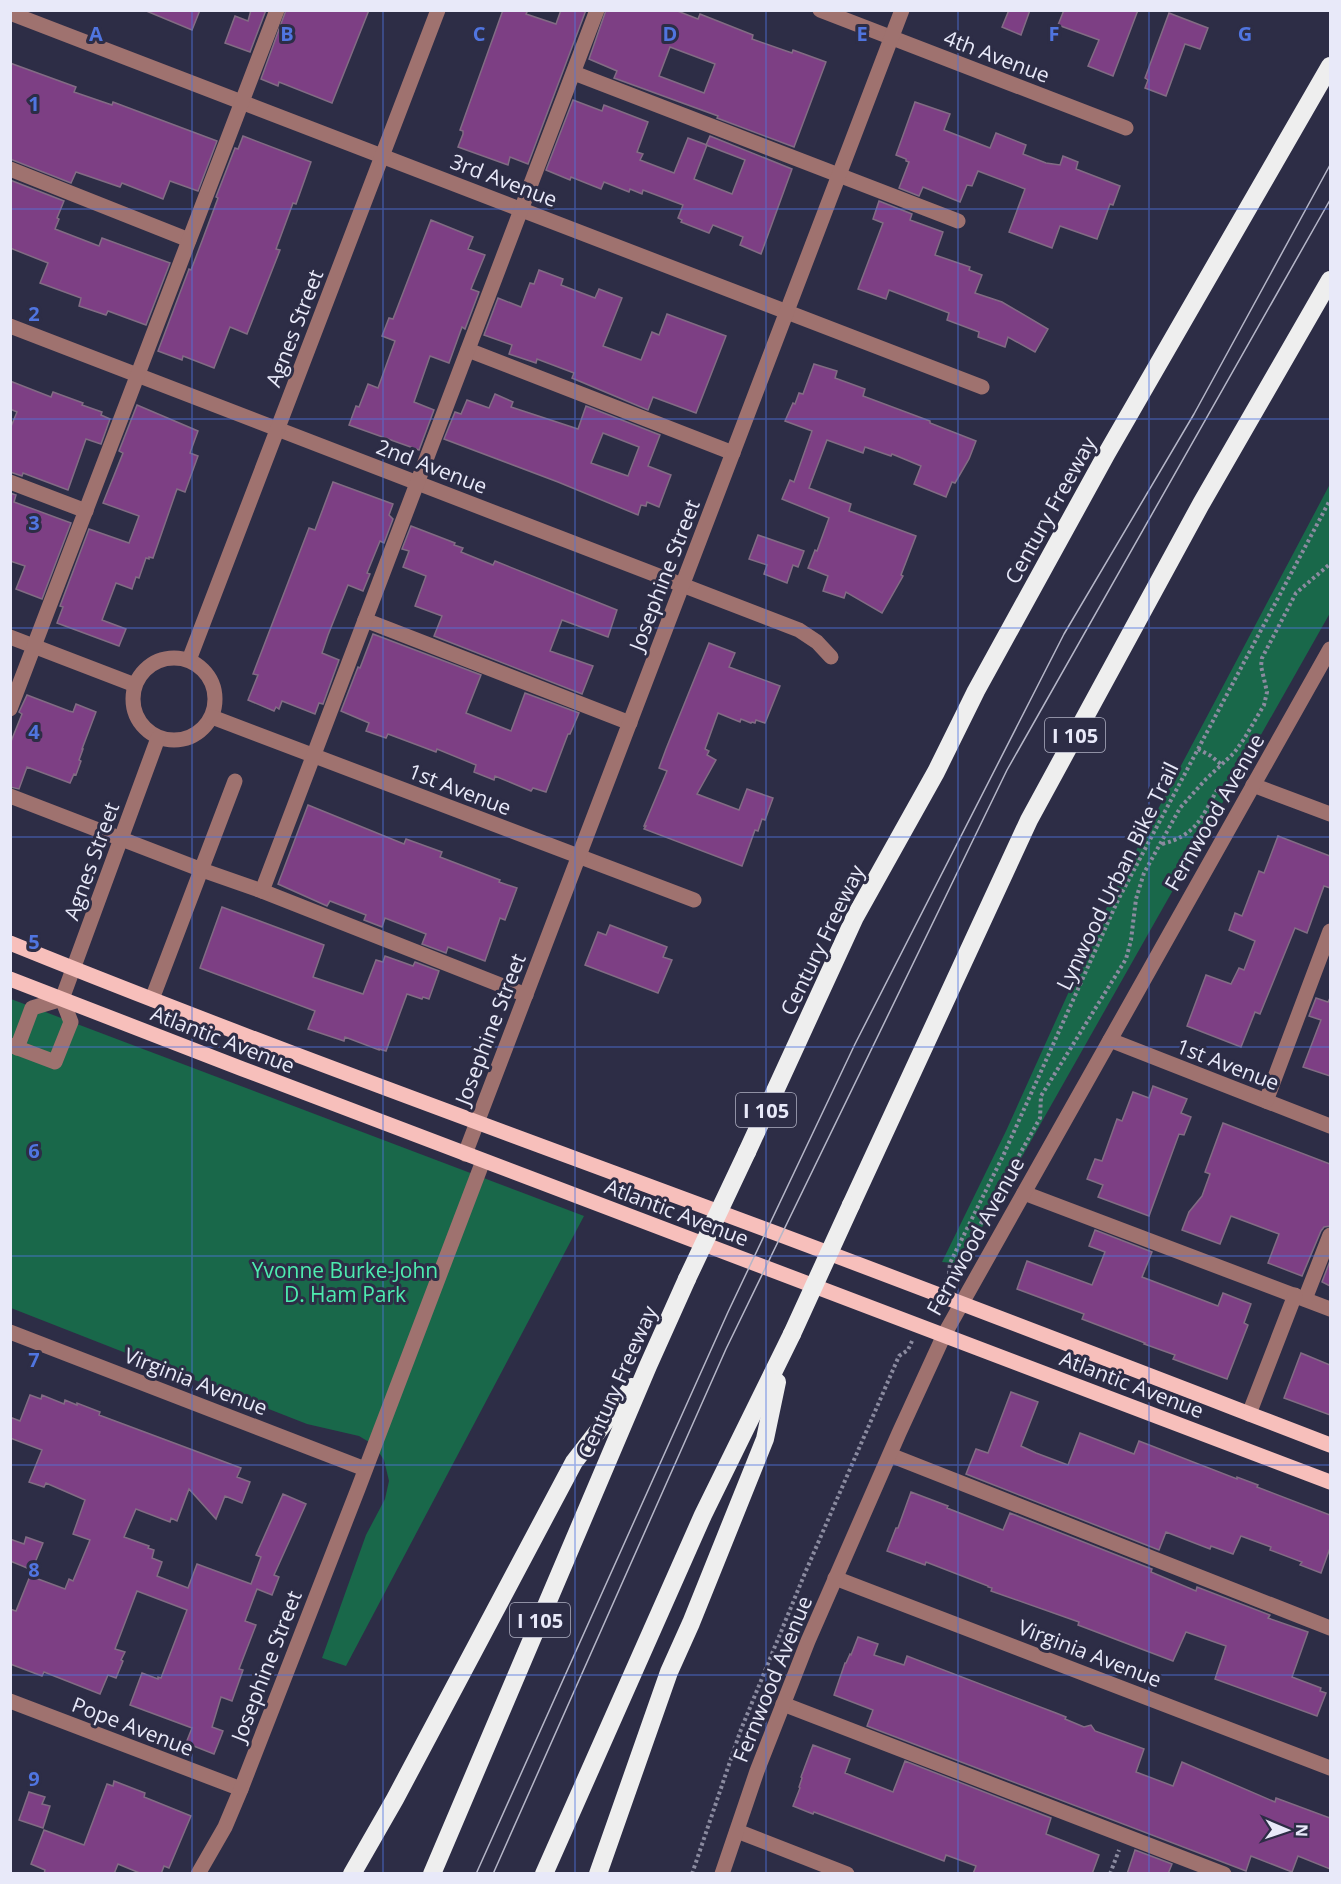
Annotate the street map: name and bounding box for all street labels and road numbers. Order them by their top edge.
street label: 4th Avenue [940,23,1054,89]
street label: 3rd Avenue [447,147,561,213]
street label: Agnes Street [259,265,329,391]
street label: Century Freeway [998,431,1102,589]
street label: 2nd Avenue [373,432,491,500]
street label: Josephine Street [622,495,706,657]
road number: I 105 [1045,718,1105,752]
street label: Fernwood Avenue [1158,728,1270,896]
street label: 1st Avenue [405,757,515,821]
street label: Lynwood Urban Bike Trail [1050,757,1184,995]
street label: Agnes Street [57,798,125,924]
street label: Century Freeway [773,860,871,1020]
street label: Josephine Street [448,949,532,1111]
street label: Atlantic Avenue [147,999,299,1079]
street label: 1st Avenue [1173,1032,1283,1096]
road number: I 105 [736,1093,796,1127]
street label: Fernwood Avenue [920,1152,1030,1320]
street label: Atlantic Avenue [601,1172,753,1252]
street label: Century Freeway [571,1301,663,1463]
street label: Virginia Avenue [120,1341,272,1421]
street label: Atlantic Avenue [1056,1344,1208,1424]
street label: Josephine Street [224,1586,308,1748]
street label: Fernwood Avenue [726,1592,818,1766]
road number: I 105 [510,1603,570,1637]
street label: Virginia Avenue [1014,1613,1166,1693]
street label: Pope Avenue [68,1690,198,1762]

